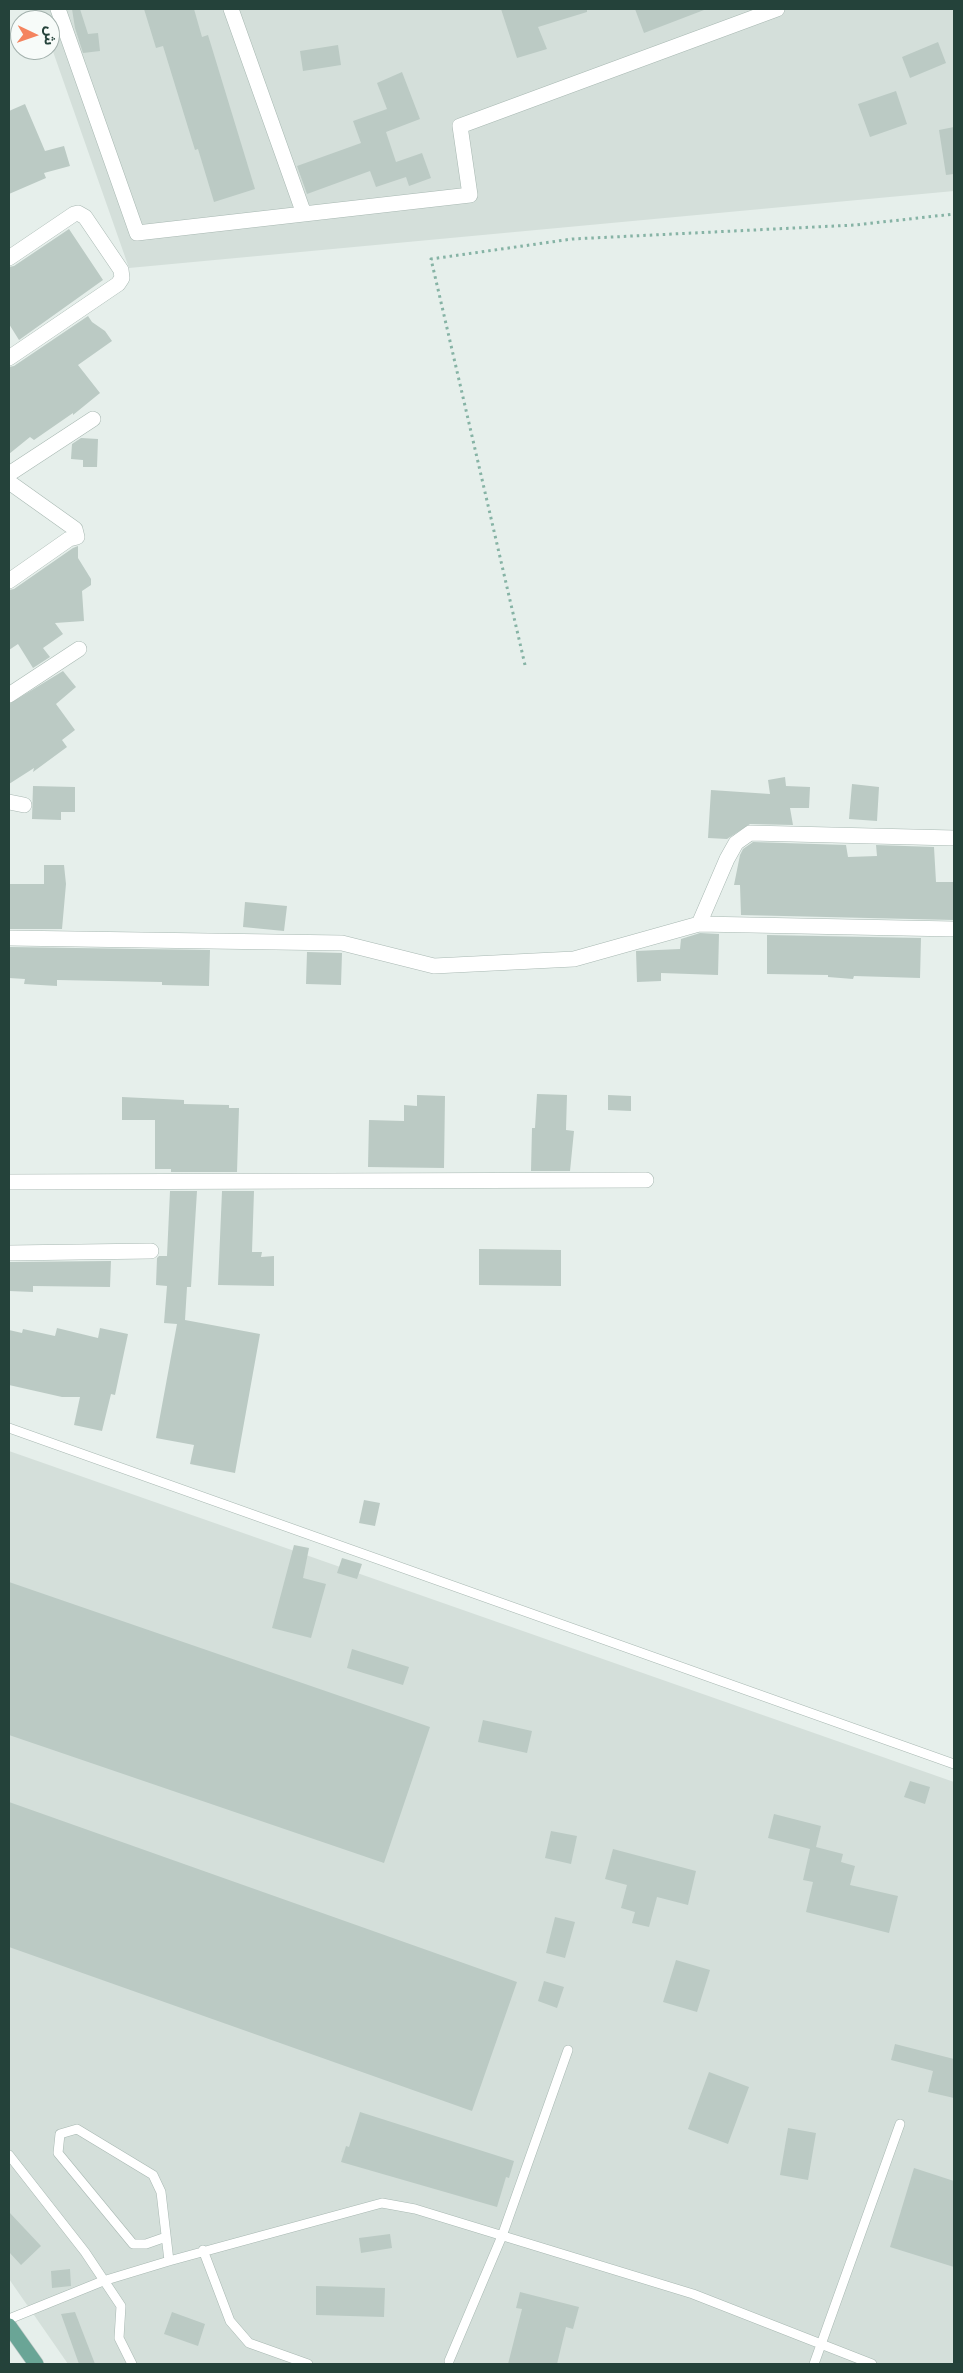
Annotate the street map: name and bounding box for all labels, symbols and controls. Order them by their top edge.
north arrow [10,10,60,60]
text: ش [40,26,58,46]

